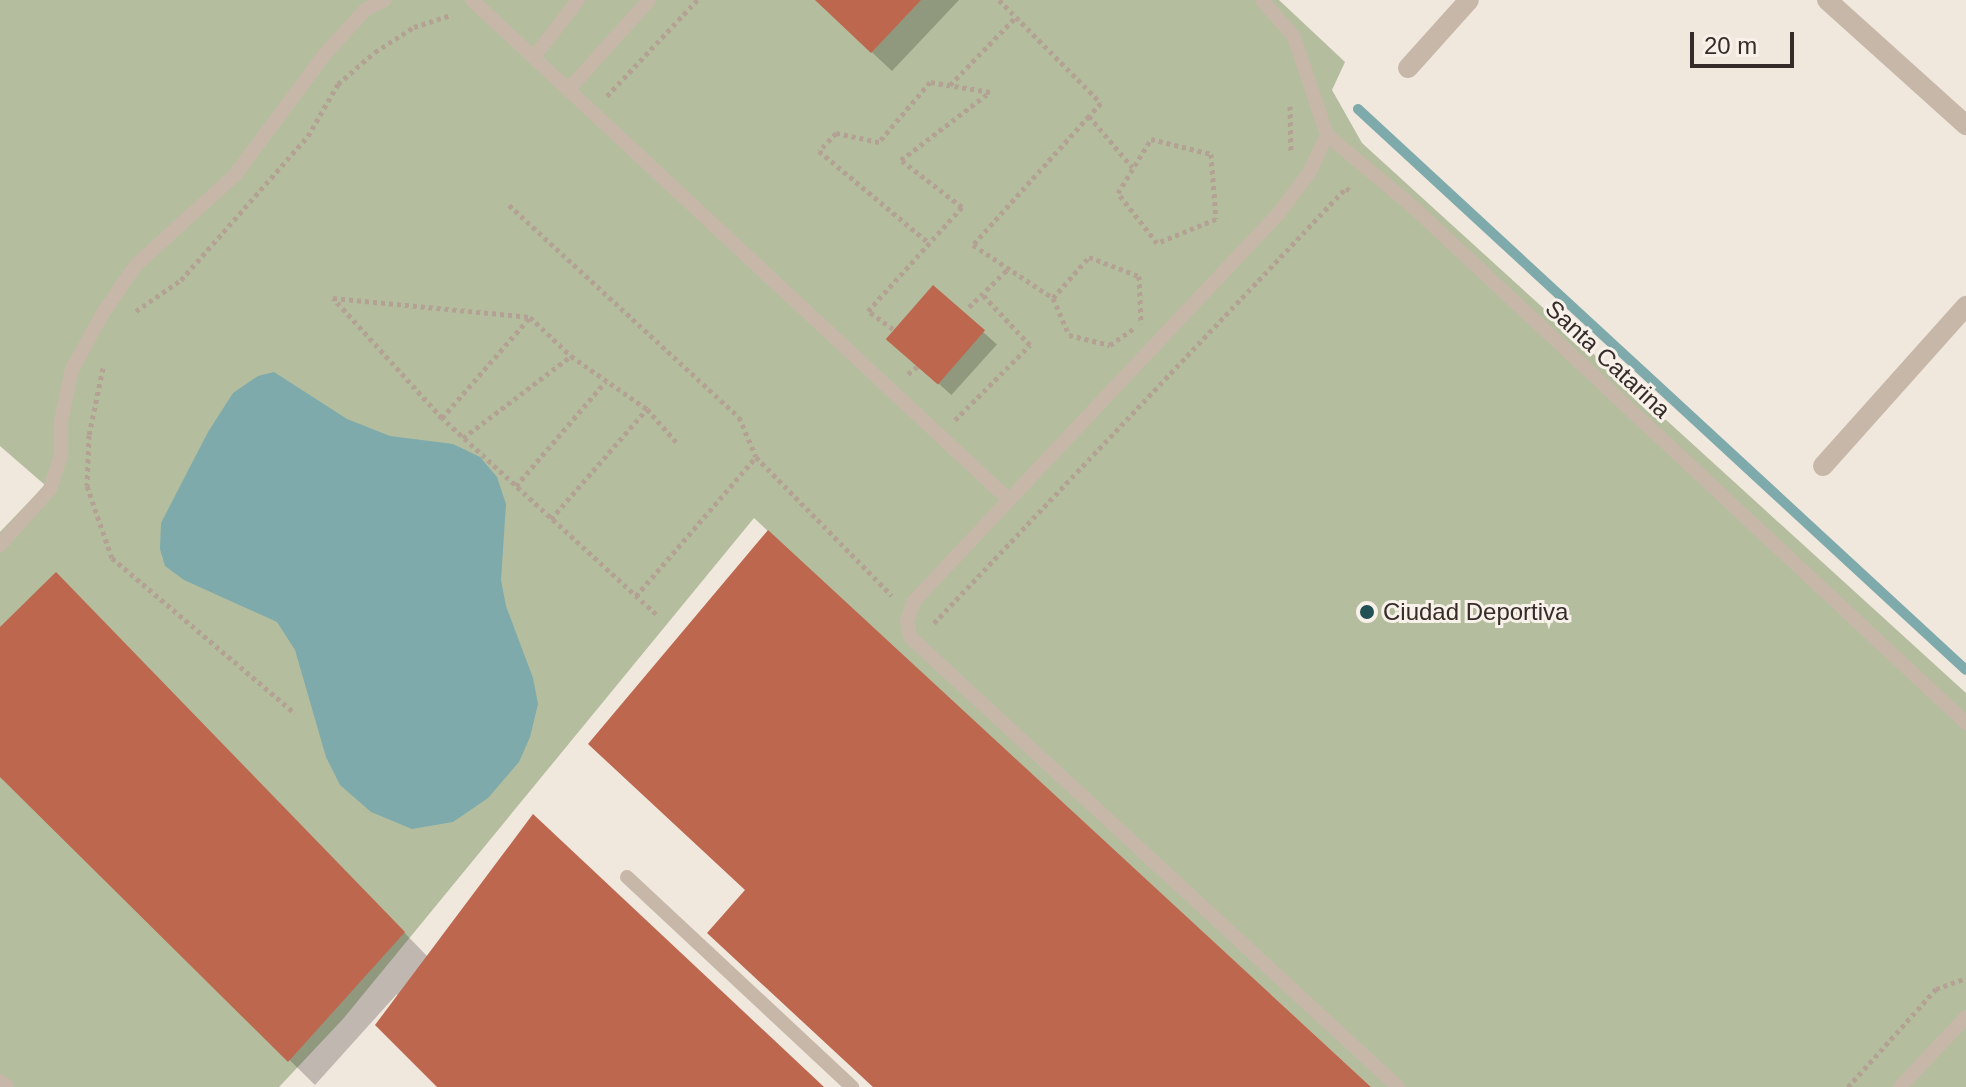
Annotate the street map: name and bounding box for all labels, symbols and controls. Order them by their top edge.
scale bar [1694,16,1798,66]
text: 20 m [1704,32,1757,59]
street label: Santa Catarina [1540,294,1676,424]
place label: Ciudad Deportiva [1383,598,1568,626]
marker: Ciudad Deportiva [1358,603,1376,621]

